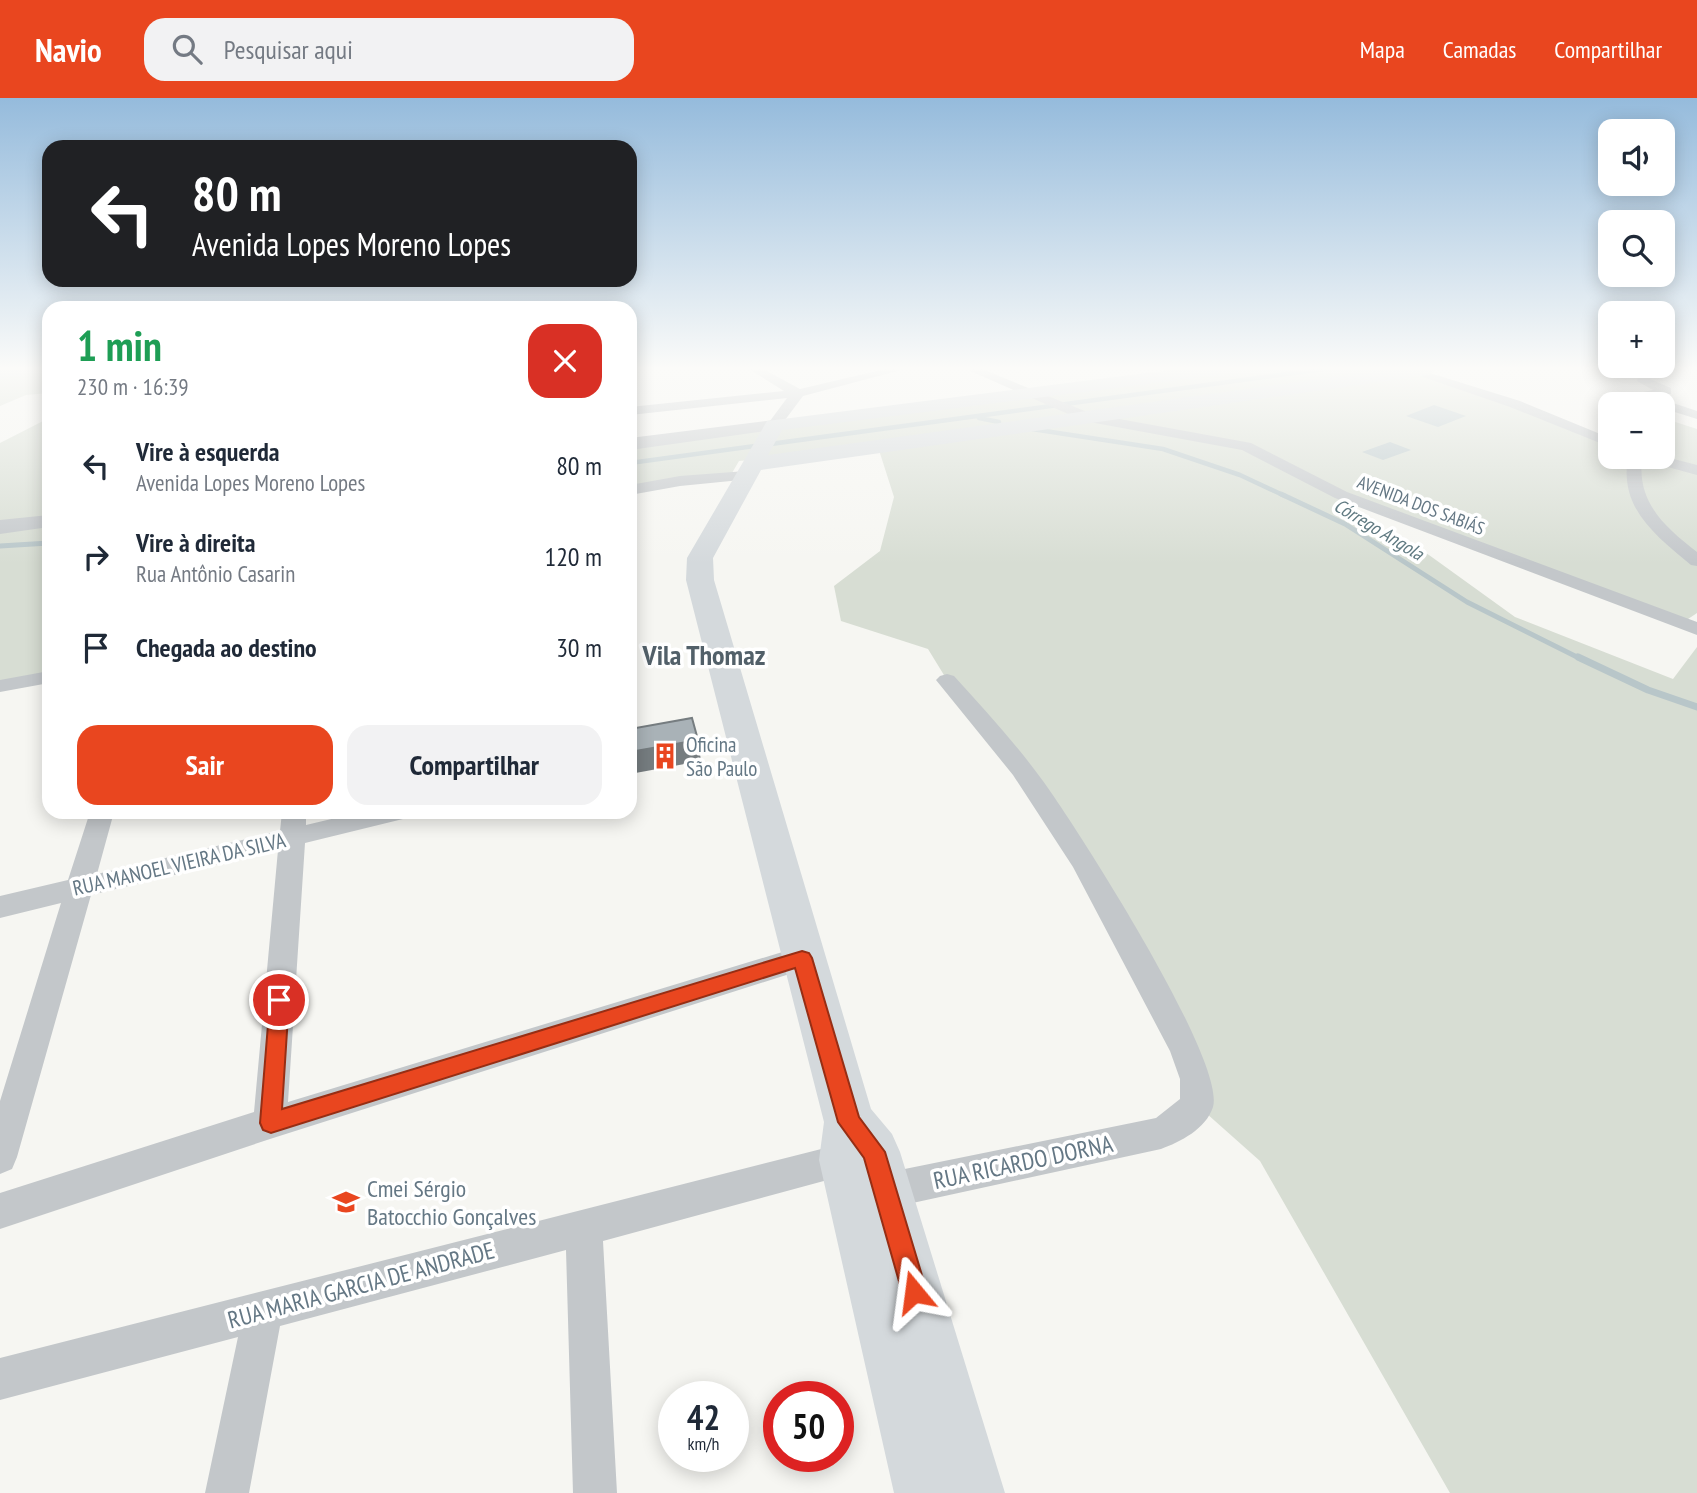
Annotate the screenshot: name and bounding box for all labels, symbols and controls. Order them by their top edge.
search box [144,18,634,81]
text: Navio [35,28,102,71]
icon: search [168,30,206,68]
text: Pesquisar aqui [224,33,353,66]
text: Mapa [1360,34,1405,65]
text: Camadas [1443,34,1516,65]
text: Compartilhar [1554,34,1662,65]
map controls [1598,119,1675,469]
button: sound [1598,119,1675,196]
text: 80 m [192,161,281,225]
icon: left [77,168,168,259]
button: search [1598,210,1675,287]
text: Avenida Lopes Moreno Lopes [192,223,511,265]
button: + [1598,301,1675,378]
text: 1 min [77,318,162,373]
button: close [528,324,602,398]
text: 230 m · 16:39 [77,372,189,401]
button: − [1598,392,1675,469]
text: Vire à esquerda [136,435,279,468]
icon: left [77,447,115,485]
text: 80 m [556,449,602,482]
text: Avenida Lopes Moreno Lopes [136,468,365,497]
street label: AVENIDA DOS SABIÁS [1354,470,1488,540]
water label: Córrego Angola [1330,493,1429,566]
text: Vire à direita [136,526,255,559]
icon: right [77,538,115,576]
text: 120 m [544,540,602,573]
text: Rua Antônio Casarin [136,559,295,588]
icon: arrive [77,629,115,667]
text: Chegada ao destino [136,631,317,664]
text: 30 m [556,631,602,664]
district label: Vila Thomaz [642,636,765,673]
button: Sair [77,725,333,805]
button: Compartilhar [347,725,602,805]
place label: Oficina São Paulo [686,731,757,782]
building icon: Oficina São Paulo [650,741,680,771]
street label: RUA MANOEL VIEIRA DA SILVA [70,826,288,902]
pin [249,970,309,1030]
icon: arrive [260,981,298,1019]
street label: RUA RICARDO DORNA [931,1128,1116,1196]
place label: Cmei Sérgio Batocchio Gonçalves [367,1173,536,1232]
school or university icon: Cmei Sérgio Batocchio Gonçalves [331,1187,361,1217]
street label: RUA MARIA GARCIA DE ANDRADE [224,1234,498,1336]
position arrow [877,1255,951,1329]
speed limit sign: 50 [763,1381,854,1472]
text: 42 [687,1394,720,1440]
text: km/h [688,1432,719,1455]

